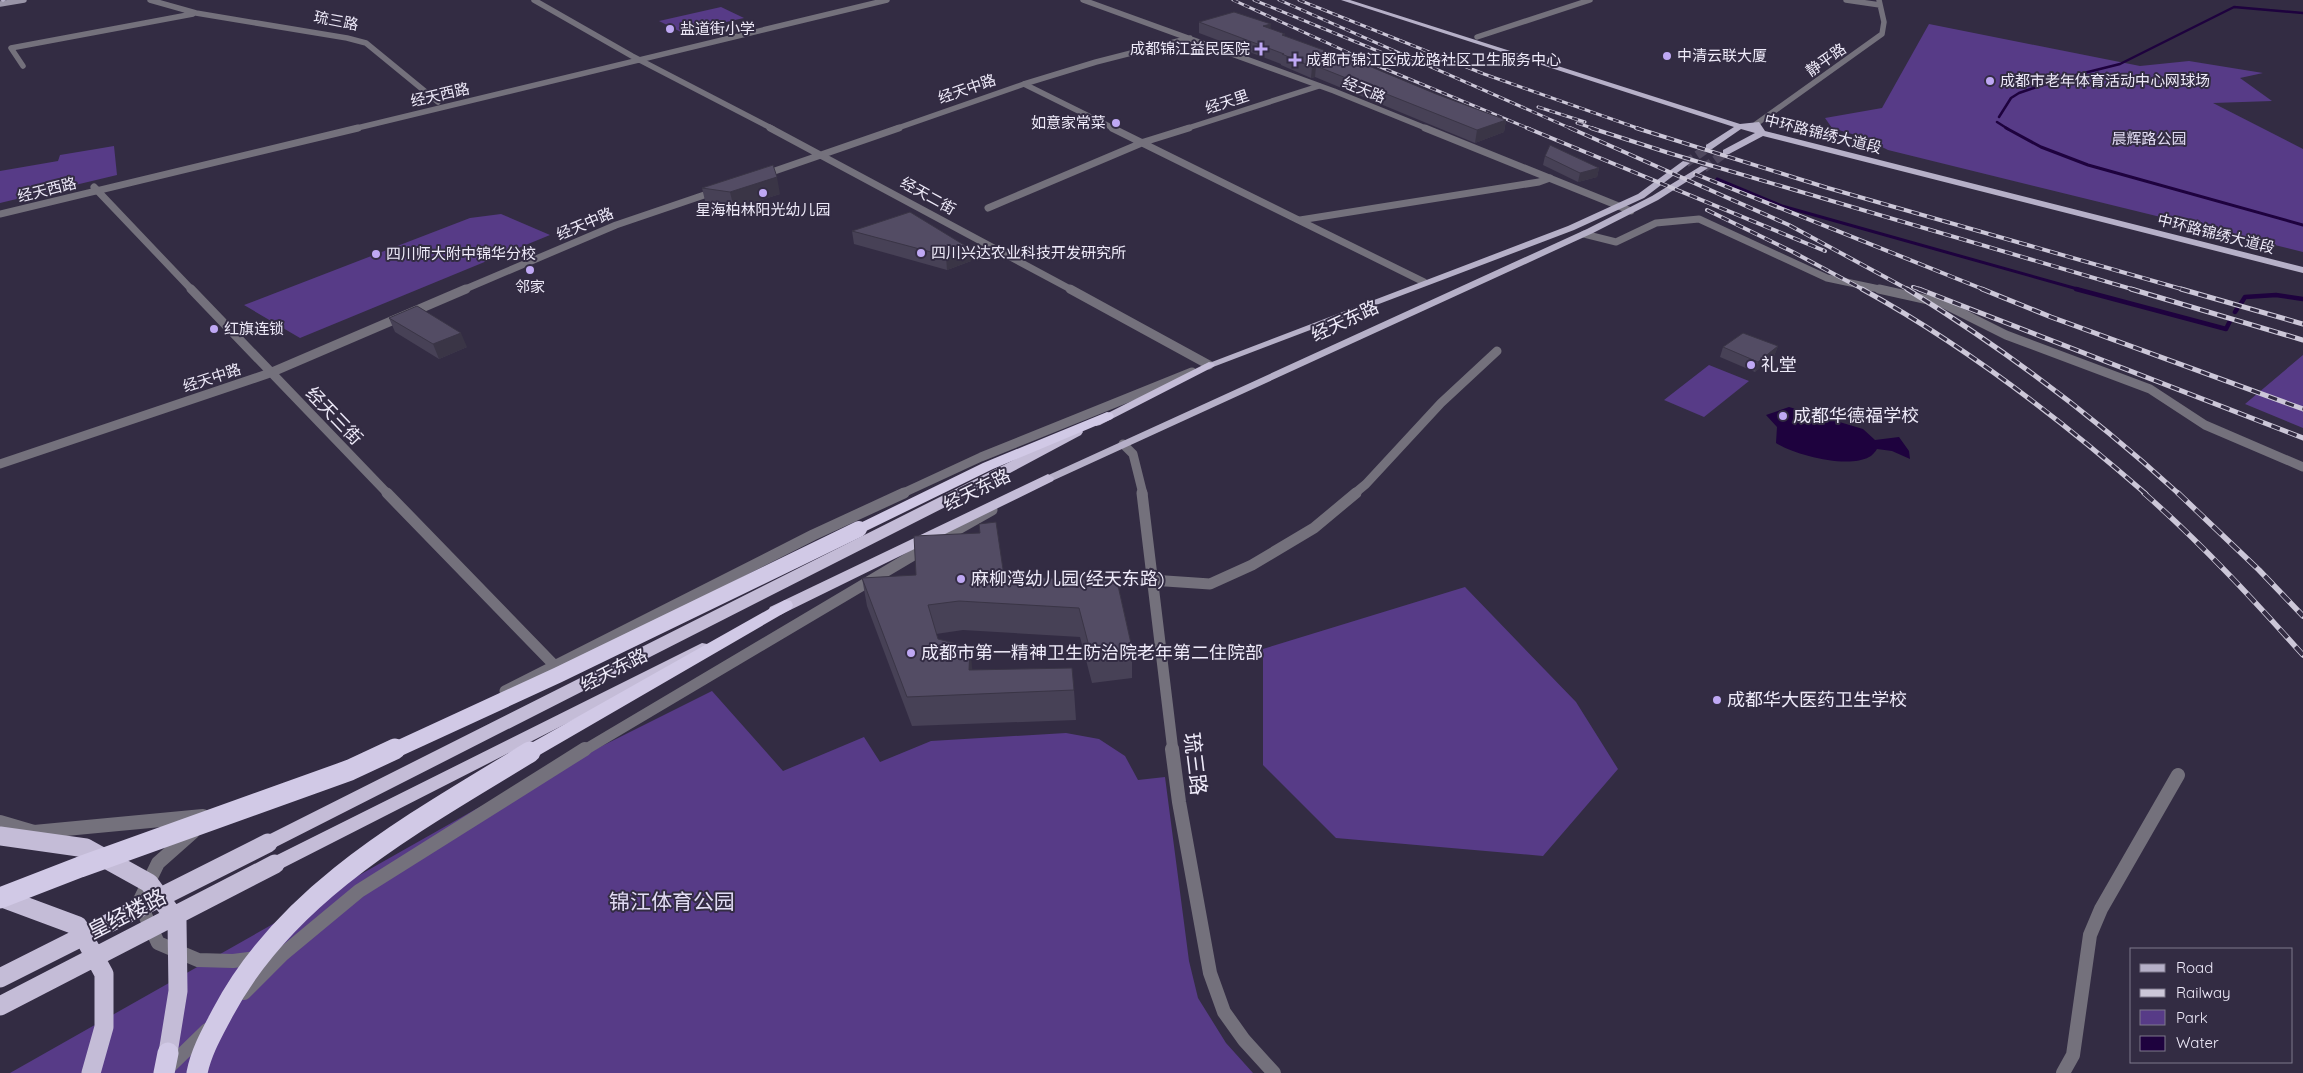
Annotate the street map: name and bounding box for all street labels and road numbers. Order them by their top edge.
street label: 琉三路 [312,7,360,34]
street label: 静平路 [1802,39,1850,80]
street label: 经天中路 [935,70,998,107]
street label: 经天路 [1340,72,1389,107]
street label: 经天西路 [409,79,471,111]
street label: 经天里 [1203,86,1251,118]
street label: 中环路锦绣大道段 [1763,110,1884,157]
street label: 经天西路 [15,173,78,206]
street label: 经天二街 [897,173,959,218]
street label: 经天中路 [553,203,616,244]
street label: 中环路锦绣大道段 [2156,210,2277,257]
street label: 经天东路 [1307,295,1382,346]
street label: 经天中路 [180,359,243,396]
street label: 经天三街 [301,382,368,450]
street label: 经天东路 [939,463,1014,516]
street label: 经天东路 [576,643,651,696]
street label: 琉三路 [1179,731,1213,797]
street label: 皇经楼路 [83,882,170,944]

